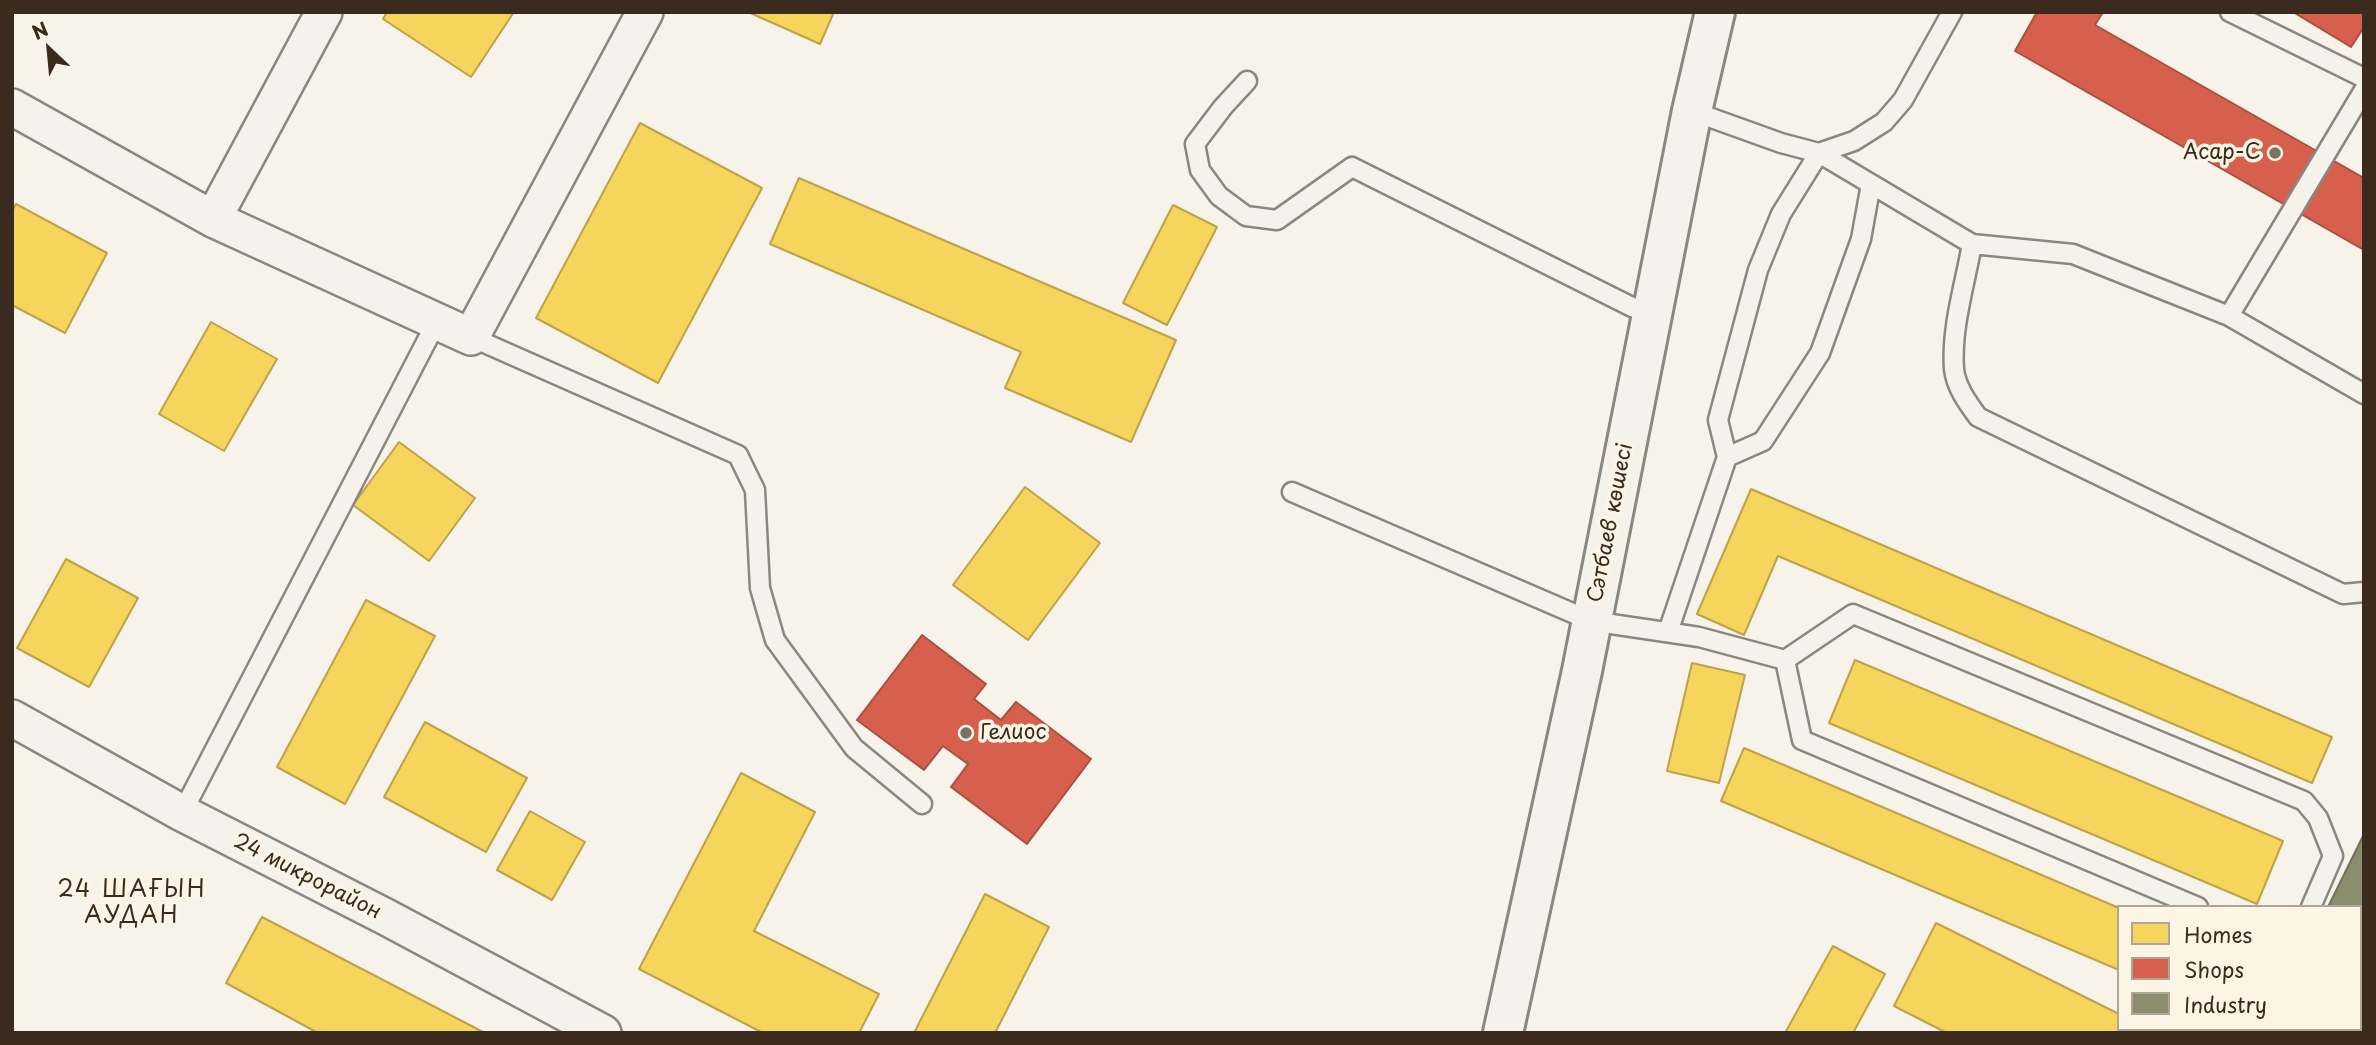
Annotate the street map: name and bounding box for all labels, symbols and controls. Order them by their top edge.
north arrow [14,14,84,84]
text: N [27,14,53,46]
place label: Асар-С [2183,140,2261,166]
marker: Асар-С [2267,145,2283,161]
street label: Сәтбаев көшесі [1583,441,1639,605]
place label: Гелиос [980,720,1046,746]
marker: Гелиос [958,725,974,741]
street label: 24 микрорайон [229,829,385,925]
district label: 24 ШАҒЫН АУДАН [59,877,205,931]
legend [2117,905,2362,1031]
text: Homes [2184,918,2252,950]
text: Shops [2184,953,2244,985]
text: Industry [2184,988,2267,1020]

